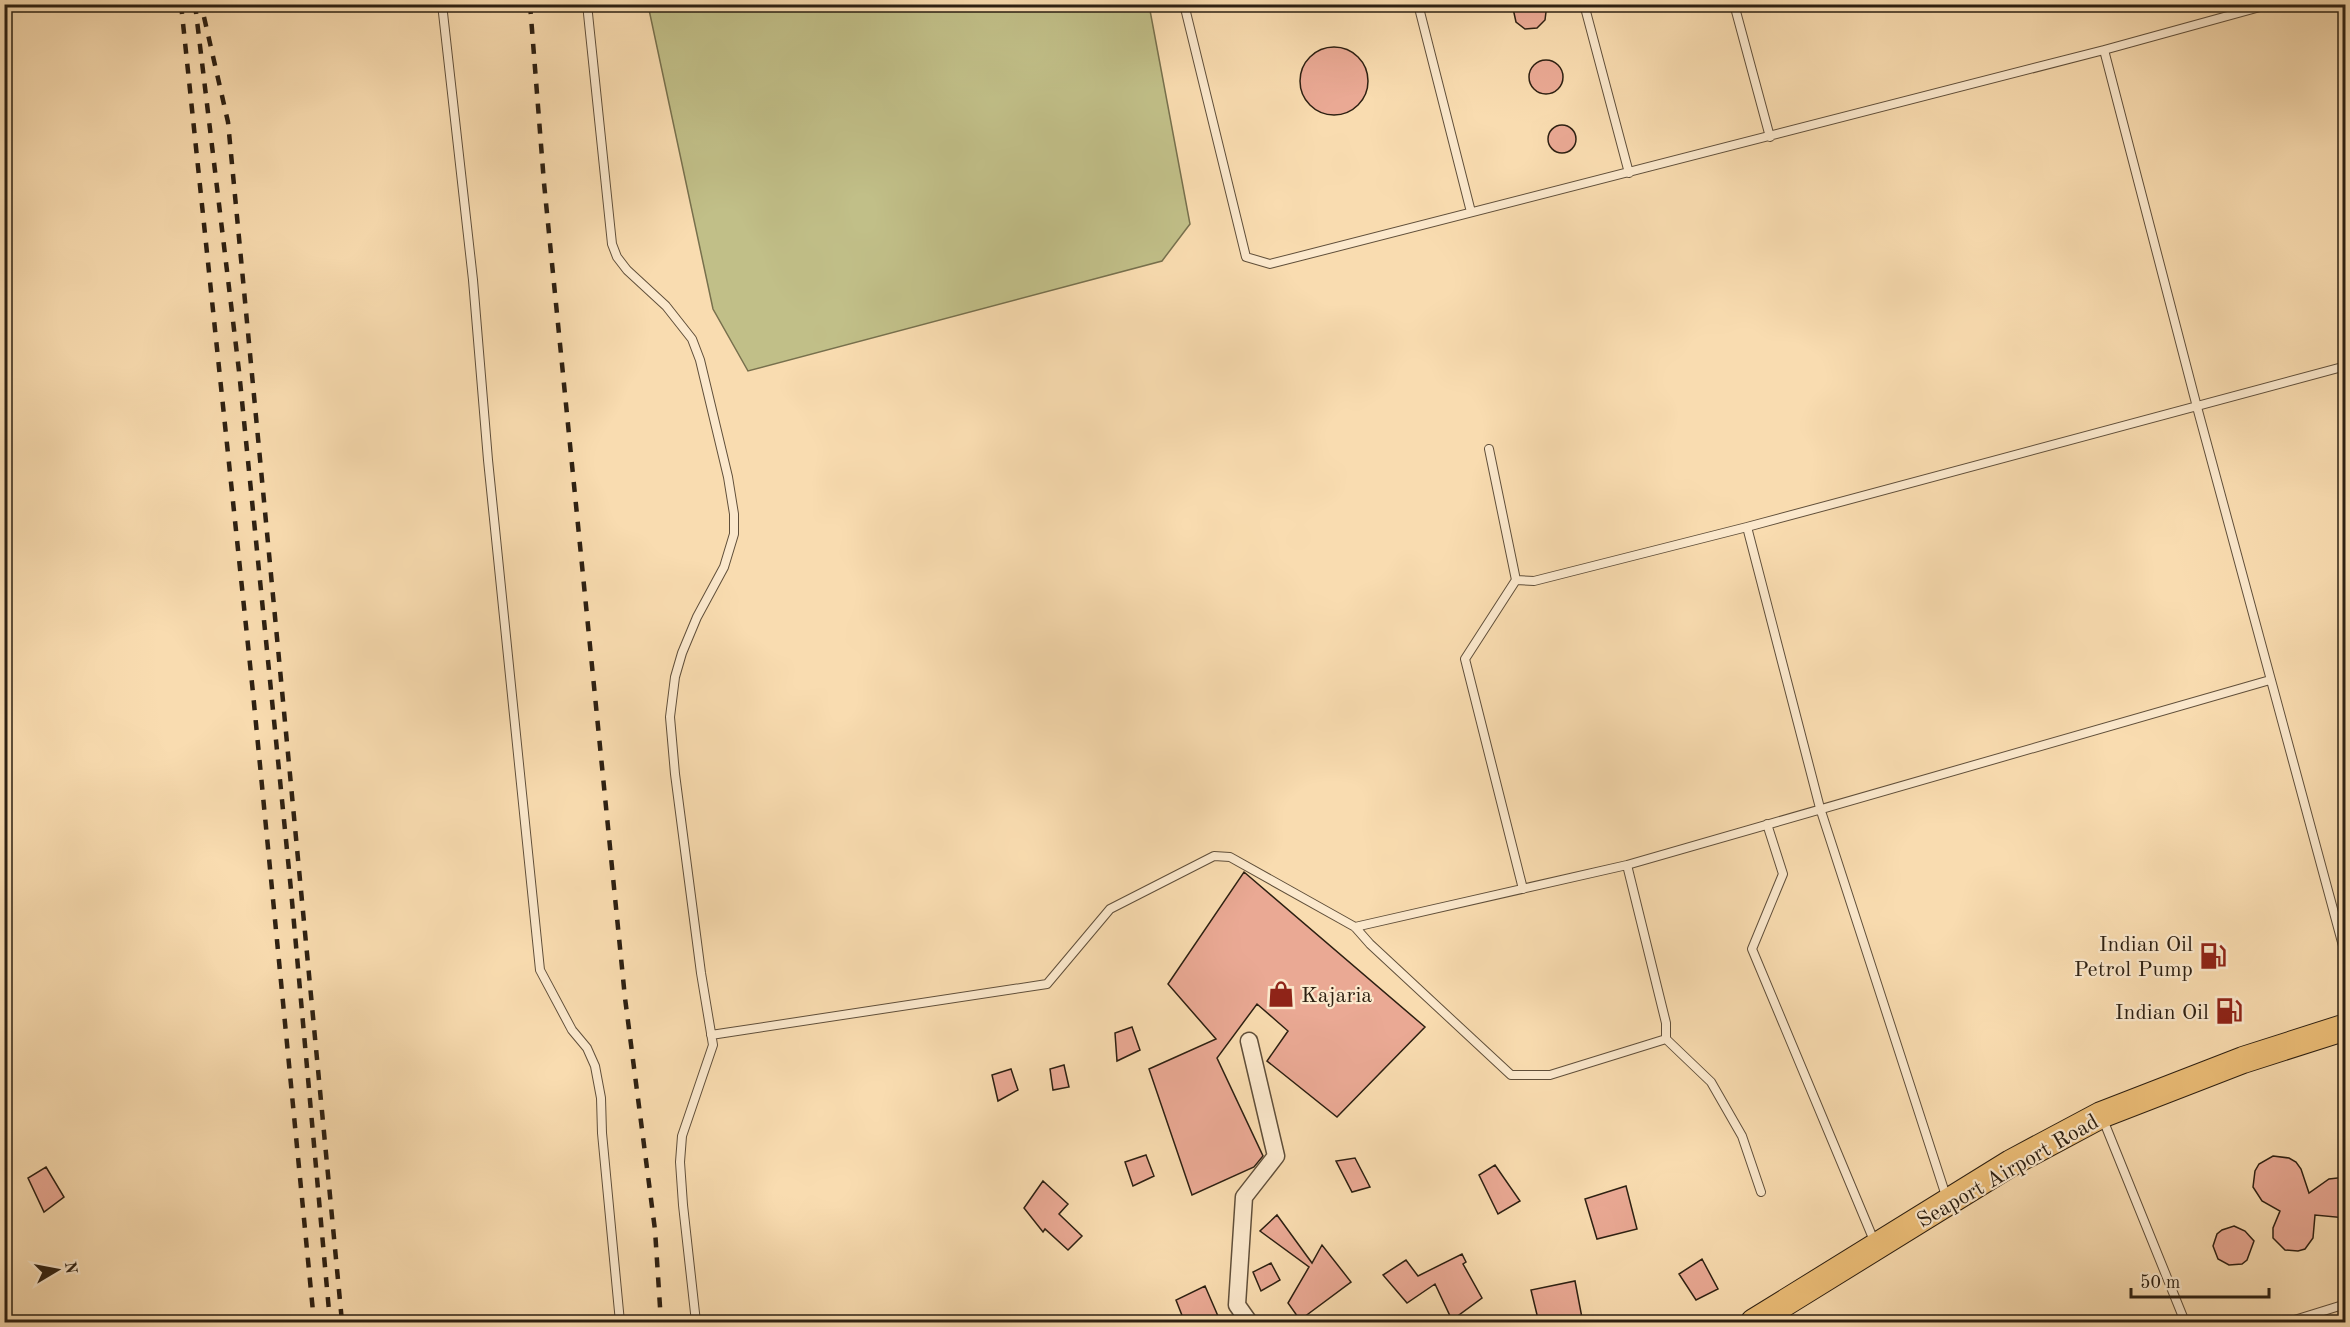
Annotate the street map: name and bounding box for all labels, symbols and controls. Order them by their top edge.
place label: Indian Oil Petrol Pump [2074,934,2193,981]
fuel station icon: Indian Oil Petrol Pump [2198,941,2228,971]
shop icon: Kajaria [1266,979,1296,1009]
place label: Kajaria [1301,985,1372,1007]
fuel station icon: Indian Oil [2214,996,2244,1026]
place label: Indian Oil [2115,1002,2209,1024]
street label: Seaport Airport Road [1913,1111,2103,1233]
north arrow [27,1240,87,1300]
text: N [61,1260,79,1276]
scale bar [2131,1261,2269,1299]
text: 50 m [2140,1274,2180,1292]

